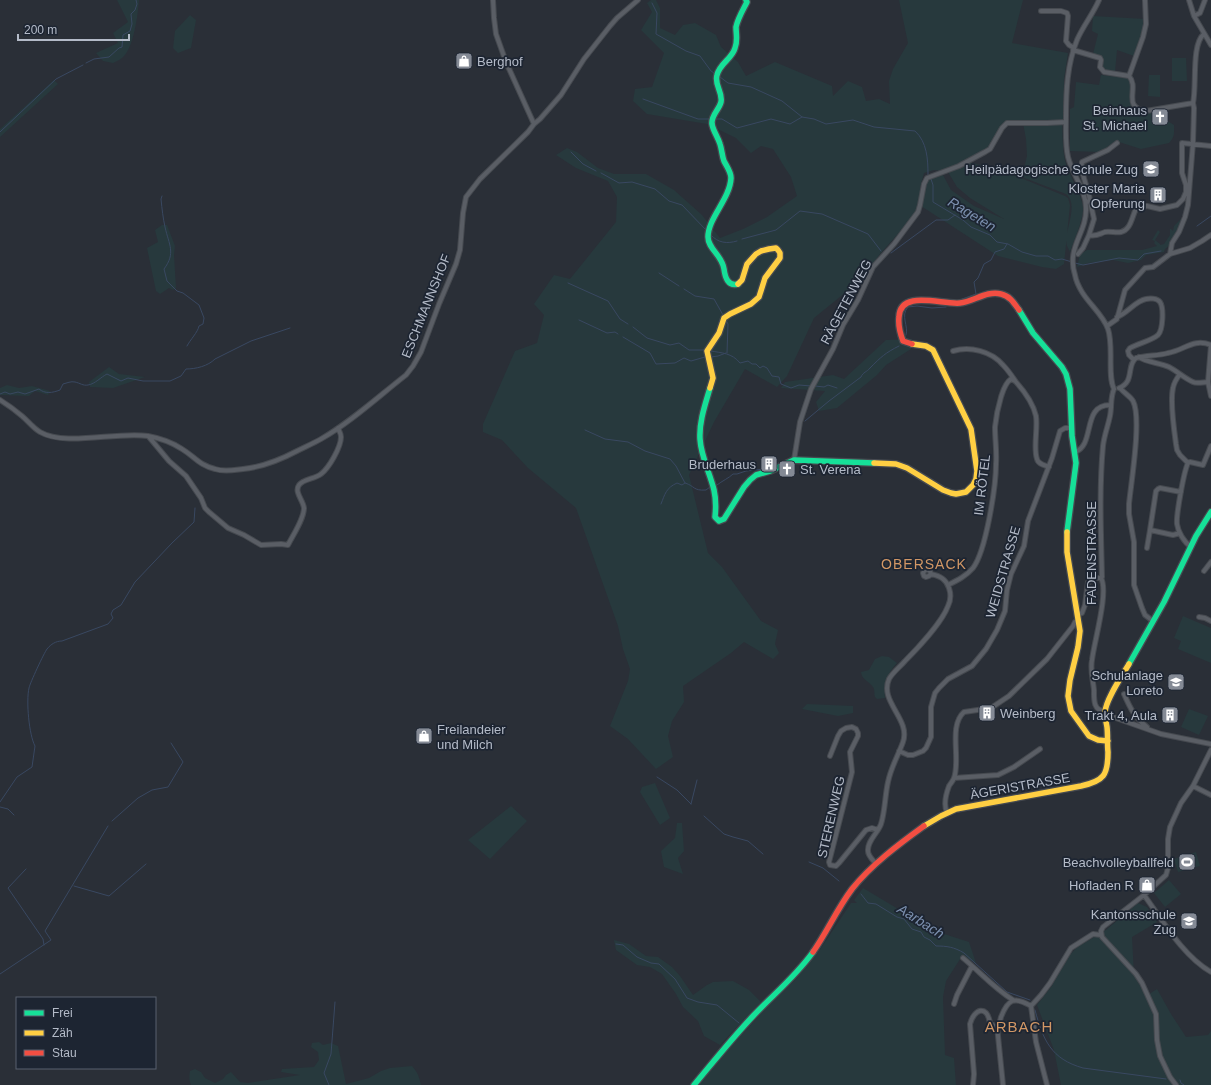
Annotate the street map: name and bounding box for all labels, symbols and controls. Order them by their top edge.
scale bar [18,16,129,42]
text: 200 m [24,23,57,37]
shop icon: Berghof [454,51,474,71]
place label: Berghof [477,54,523,69]
place label: Beinhaus St. Michael [1083,103,1147,133]
church icon: Beinhaus St. Michael [1150,107,1170,127]
school or university icon: Heilpädagogische Schule Zug [1141,159,1161,179]
place label: Heilpädagogische Schule Zug [965,162,1138,177]
place label: Kloster Maria Opferung [1068,181,1146,211]
building icon: Kloster Maria Opferung [1148,185,1168,205]
water label: Rageten [945,194,999,235]
street label: ESCHMANNSHOF [398,252,454,360]
street label: RÄGETENWEG [817,257,875,347]
building icon: Bruderhaus [759,454,779,474]
street label: IM RÖTEL [971,454,993,516]
place label: Bruderhaus [689,457,756,472]
church icon: St. Verena [777,459,797,479]
place label: St. Verena [800,462,861,477]
street label: FADENSTRASSE [1084,501,1099,605]
street label: WEIDSTRASSE [983,524,1023,620]
district label: OBERSACK [881,556,967,572]
place label: Schulanlage Loreto [1091,668,1163,698]
school or university icon: Schulanlage Loreto [1166,672,1186,692]
building icon: Weinberg [977,703,997,723]
building icon: Trakt 4, Aula [1160,705,1180,725]
place label: Weinberg [1000,706,1055,721]
place label: Trakt 4, Aula [1085,708,1158,723]
place label: Freilandeier und Milch [437,722,506,752]
shop icon: Freilandeier und Milch [414,726,434,746]
street label: ÄGERISTRASSE [969,770,1071,802]
street label: STERENWEG [814,774,848,860]
sports icon: Beachvolleyballfeld [1177,852,1197,872]
place label: Beachvolleyballfeld [1063,855,1174,870]
shop icon: Hofladen R [1137,875,1157,895]
place label: Hofladen R [1069,878,1134,893]
water label: Aarbach [894,900,948,942]
place label: Kantonsschule Zug [1091,907,1176,937]
school or university icon: Kantonsschule Zug [1179,911,1199,931]
legend [16,997,156,1069]
text: Frei [52,1006,73,1020]
district label: ARBACH [985,1018,1053,1035]
text: Zäh [52,1026,73,1040]
text: Stau [52,1046,77,1060]

